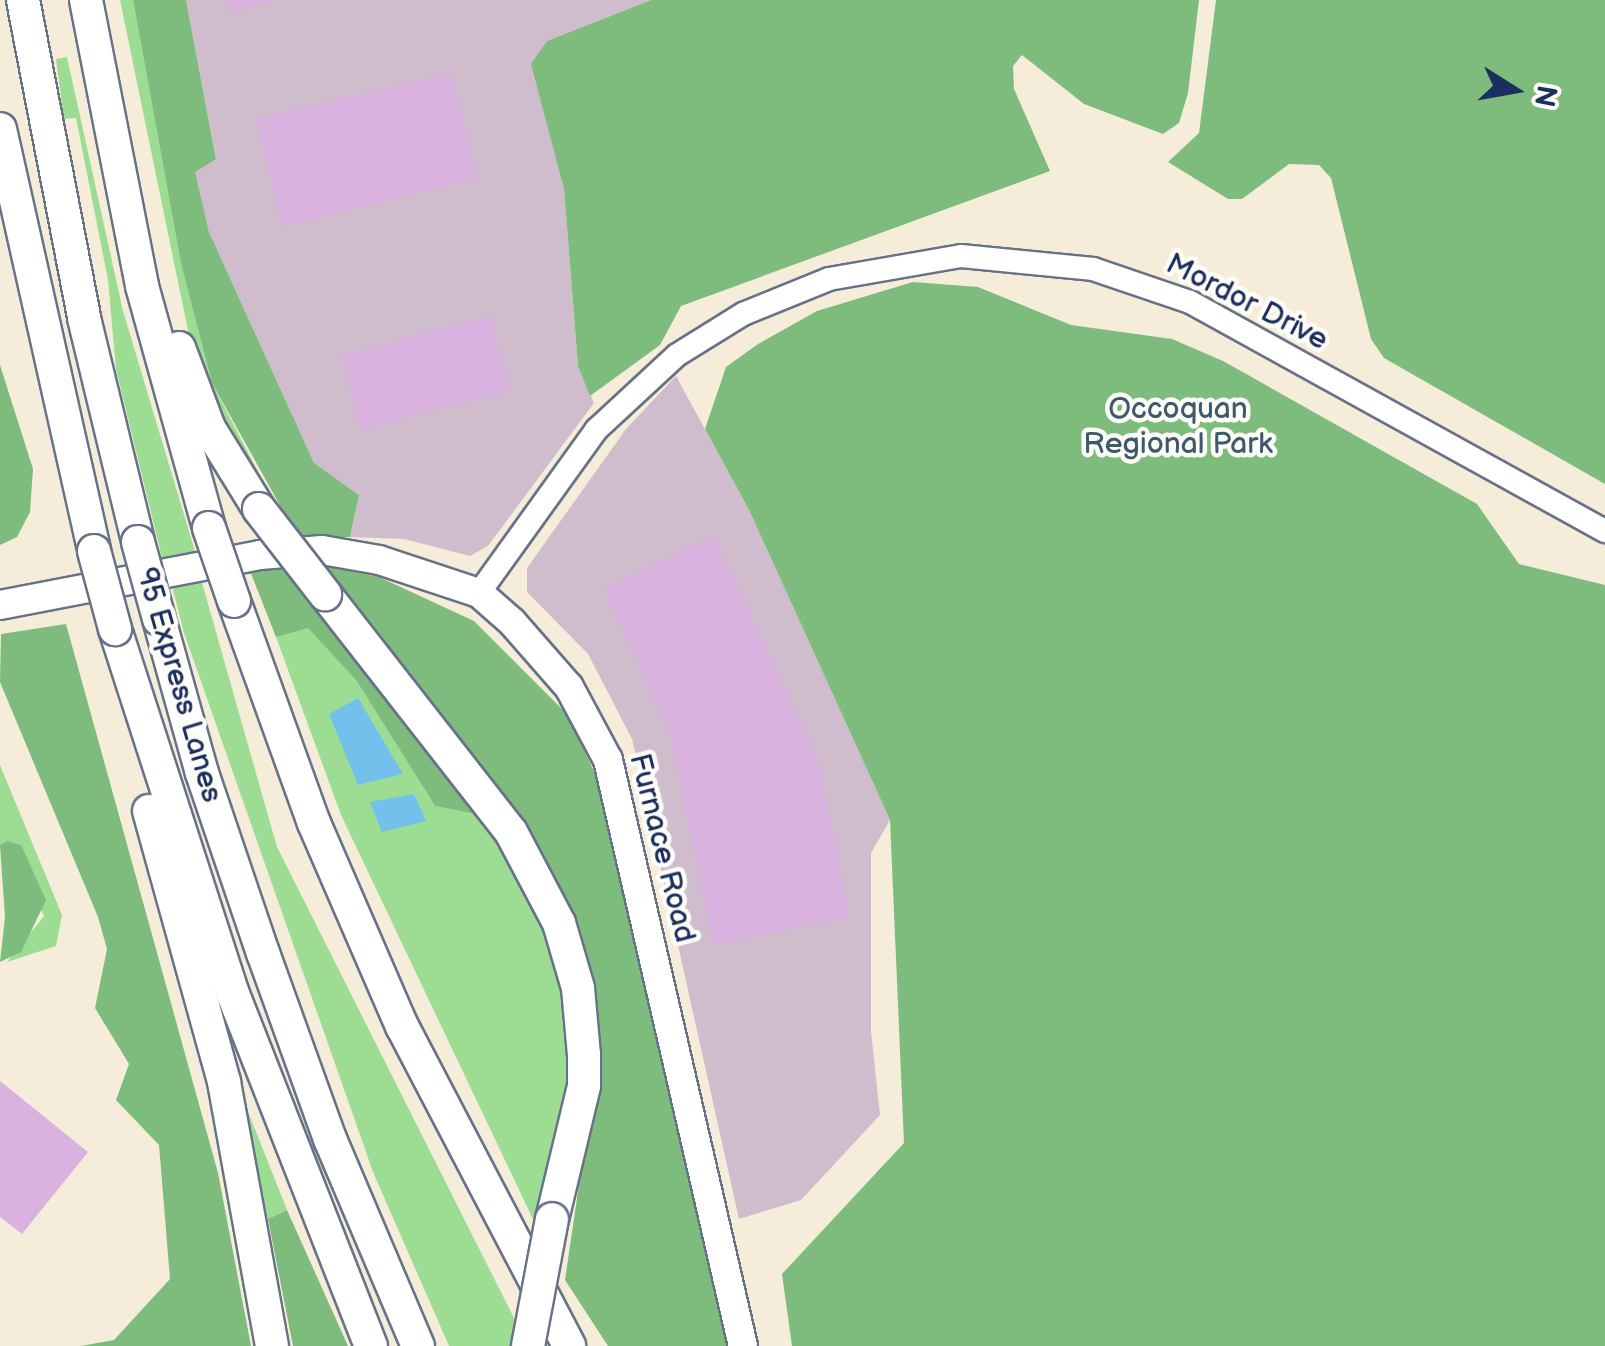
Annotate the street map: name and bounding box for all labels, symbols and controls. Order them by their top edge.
north arrow [1465,40,1565,140]
text: N [1527,82,1563,109]
street label: Mordor Drive [1160,246,1334,358]
park label: Occoquan Regional Park [1083,391,1273,462]
street label: 95 Express Lanes [128,563,230,807]
street label: Furnace Road [621,750,703,946]

